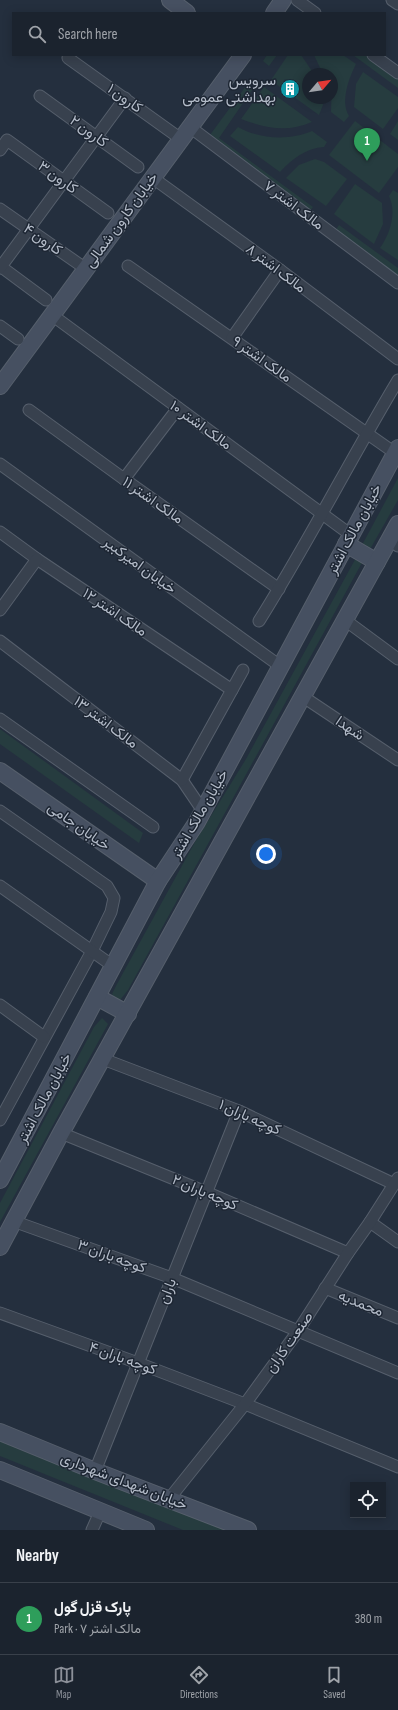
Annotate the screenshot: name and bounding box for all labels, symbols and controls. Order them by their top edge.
search box [12,12,386,56]
icon: search [26,23,48,45]
text: Search here [58,25,118,44]
north arrow [302,68,338,104]
place label: سرویس بهداشتی عمومی [182,71,276,107]
building icon: سرویس بهداشتی عمومی [279,78,301,100]
street label: کارون ۱ [103,79,146,118]
street label: کارون ۲ [66,111,112,152]
pin: 1 [354,128,380,161]
street label: کارون ۳ [34,157,82,198]
street label: خیابان کارون شمالی [80,169,162,272]
street label: مالک اشتر ۷ [260,177,328,234]
street label: کارون ۴ [20,219,66,260]
street label: مالک اشتر ۸ [242,240,310,297]
street label: مالک اشتر ۹ [228,332,295,387]
street label: مالک اشتر ۱۰ [166,396,236,454]
street label: مالک اشتر ۱۱ [118,472,187,528]
street label: خیابان مالک اشتر [322,481,386,579]
street label: خیابان امیرکبیر [99,532,180,598]
street label: مالک اشتر ۱۲ [79,584,151,641]
street label: مالک اشتر ۱۳ [70,692,142,753]
street label: شهدا [332,712,368,745]
street label: خیابان مالک اشتر [166,766,233,863]
street label: خیابان جامی [44,798,114,855]
your location [256,844,276,864]
street label: خیابان مالک اشتر [12,1050,76,1148]
street label: کوچه باران ۱ [216,1095,284,1140]
street label: کوچه باران ۲ [169,1170,241,1215]
street label: کوچه باران ۳ [75,1235,149,1278]
street label: باران [154,1276,181,1307]
street label: محمدیه [335,1286,386,1321]
street label: صنعت کاران [261,1308,318,1377]
street label: کوچه باران ۴ [86,1337,160,1380]
street label: خیابان شهدای شهرداری [58,1449,190,1514]
map controls [350,1482,386,1518]
button: locate [350,1482,386,1518]
text: Nearby [16,1546,59,1566]
text: پارک قزل گول [54,1598,131,1617]
text: 1 [26,1611,32,1627]
text: 380 m [355,1611,382,1627]
text: Park · مالک اشتر ۷ [54,1621,141,1637]
tab: Map [53,1664,75,1701]
tab: Directions [180,1664,218,1701]
tab: Saved [323,1664,345,1701]

